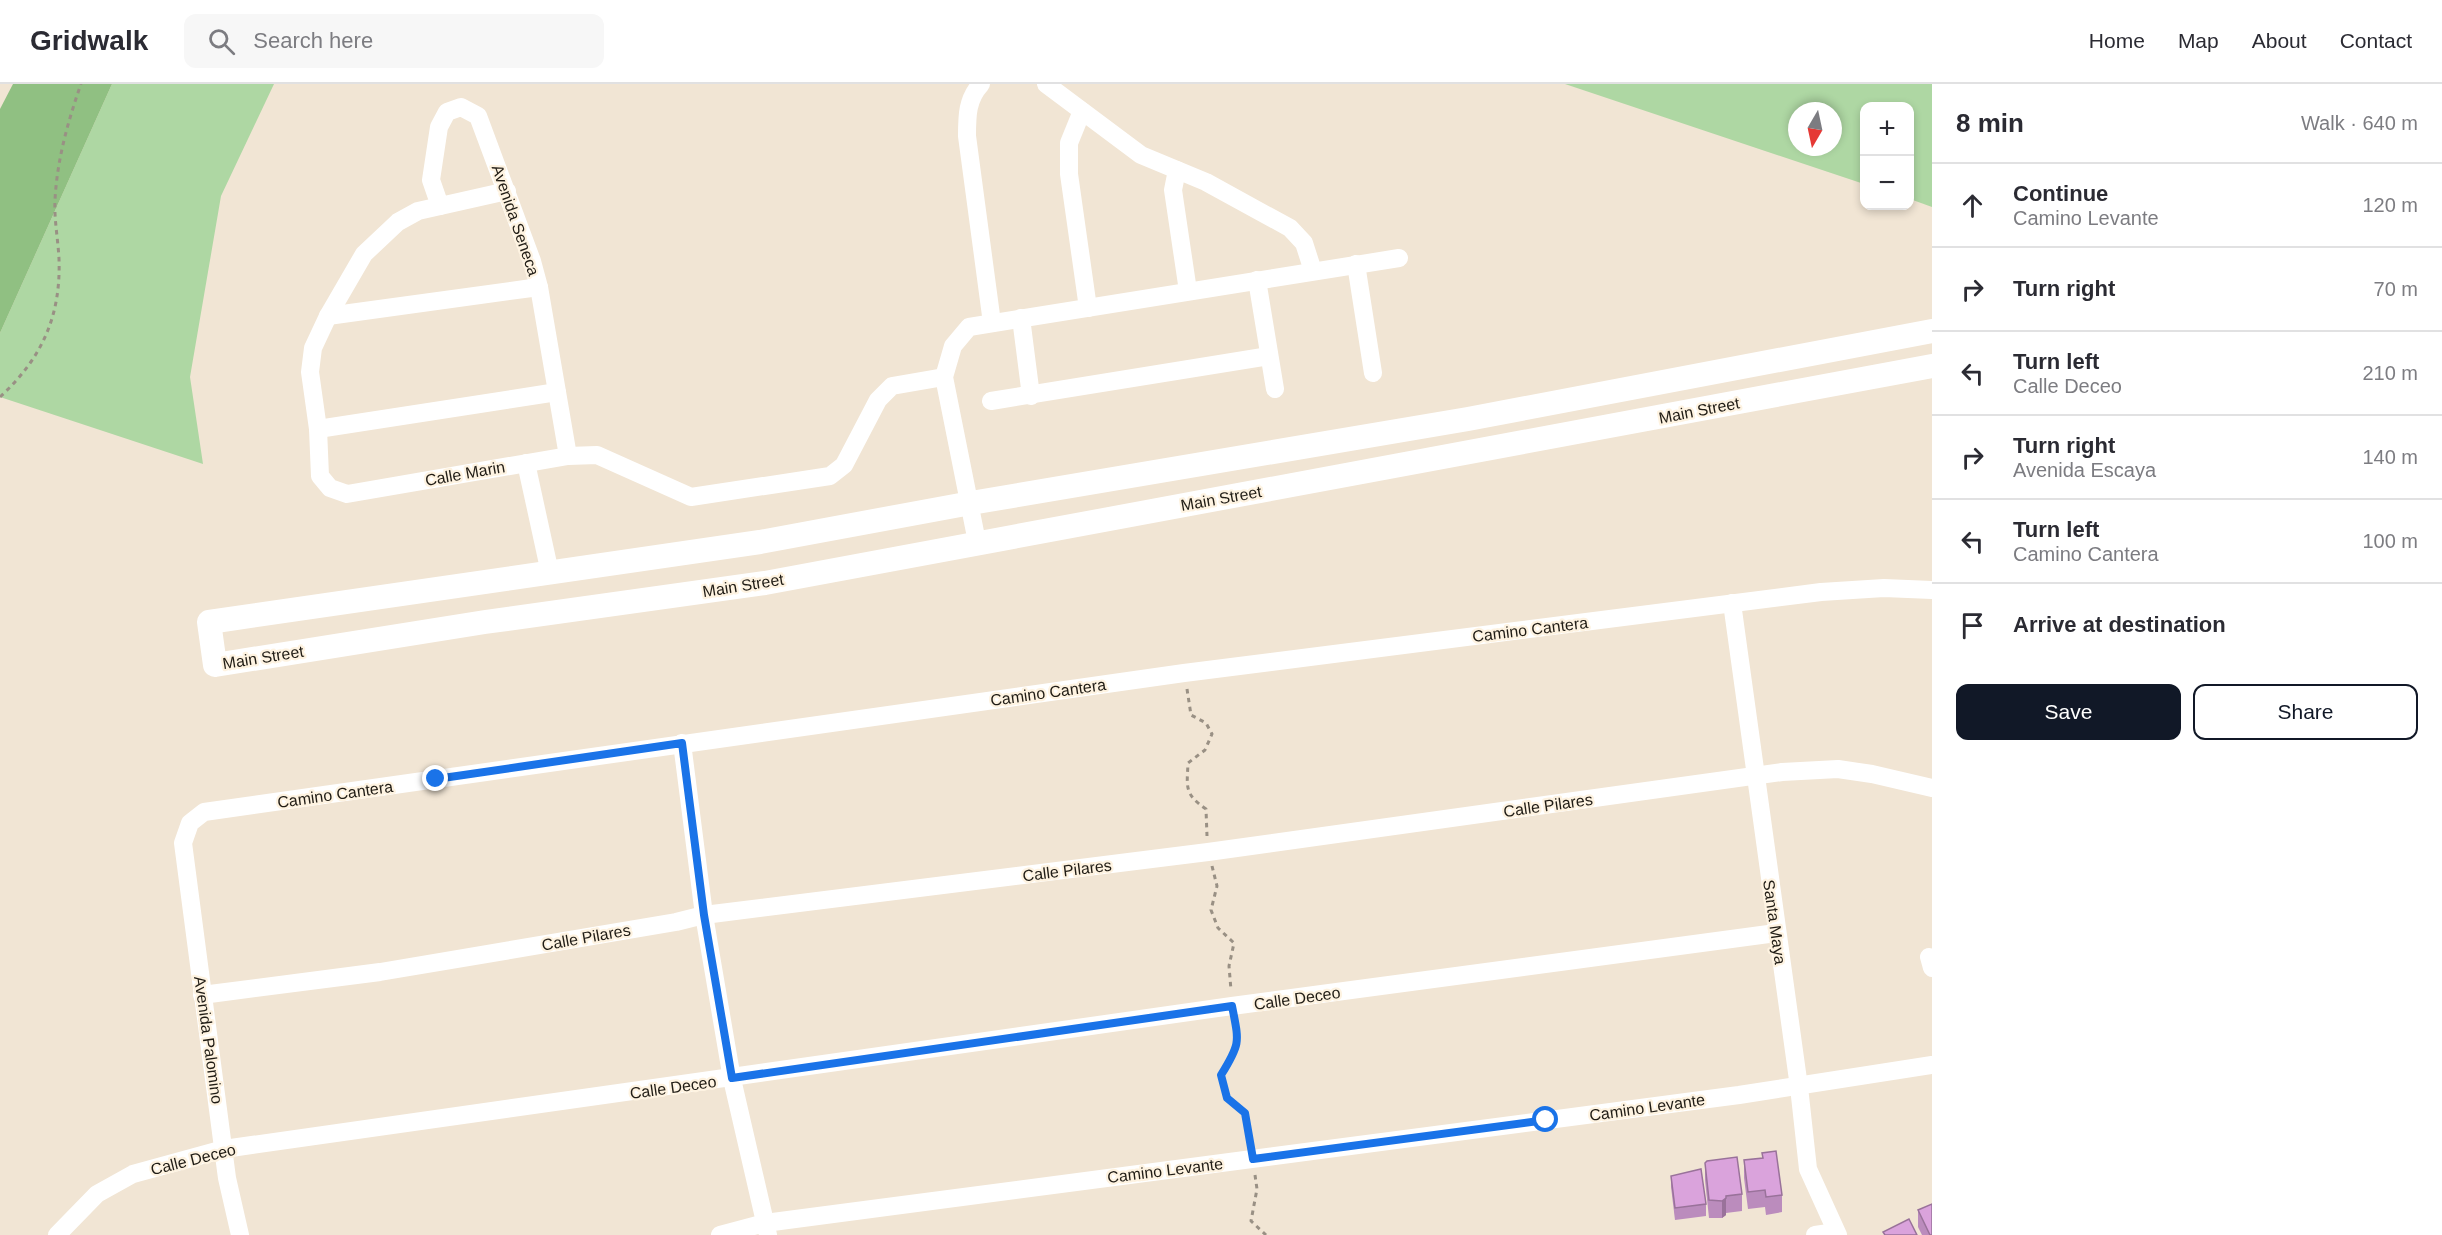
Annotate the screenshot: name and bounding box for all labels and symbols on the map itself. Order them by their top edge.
north arrow [1788,102,1842,156]
street label: Avenida Seneca [489,162,543,278]
street label: Main Street [1657,394,1741,427]
street label: Calle Marin [424,458,506,489]
street label: Main Street [1179,483,1263,514]
street label: Main Street [701,571,785,600]
street label: Camino Cantera [1471,614,1589,645]
street label: Main Street [221,643,305,672]
street label: Camino Cantera [989,676,1107,709]
route end [422,765,448,791]
street label: Camino Cantera [276,778,394,811]
street label: Calle Pilares [1502,791,1594,820]
street label: Calle Pilares [1021,857,1113,884]
street label: Santa Maya [1760,879,1789,966]
street label: Calle Pilares [540,921,632,954]
street label: Avenida Palomino [191,975,226,1105]
street label: Calle Deceo [1253,984,1342,1013]
street label: Calle Deceo [629,1073,718,1102]
street label: Camino Levante [1588,1091,1706,1124]
route start [1532,1106,1558,1132]
street label: Calle Deceo [149,1141,238,1178]
street label: Camino Levante [1106,1155,1224,1186]

